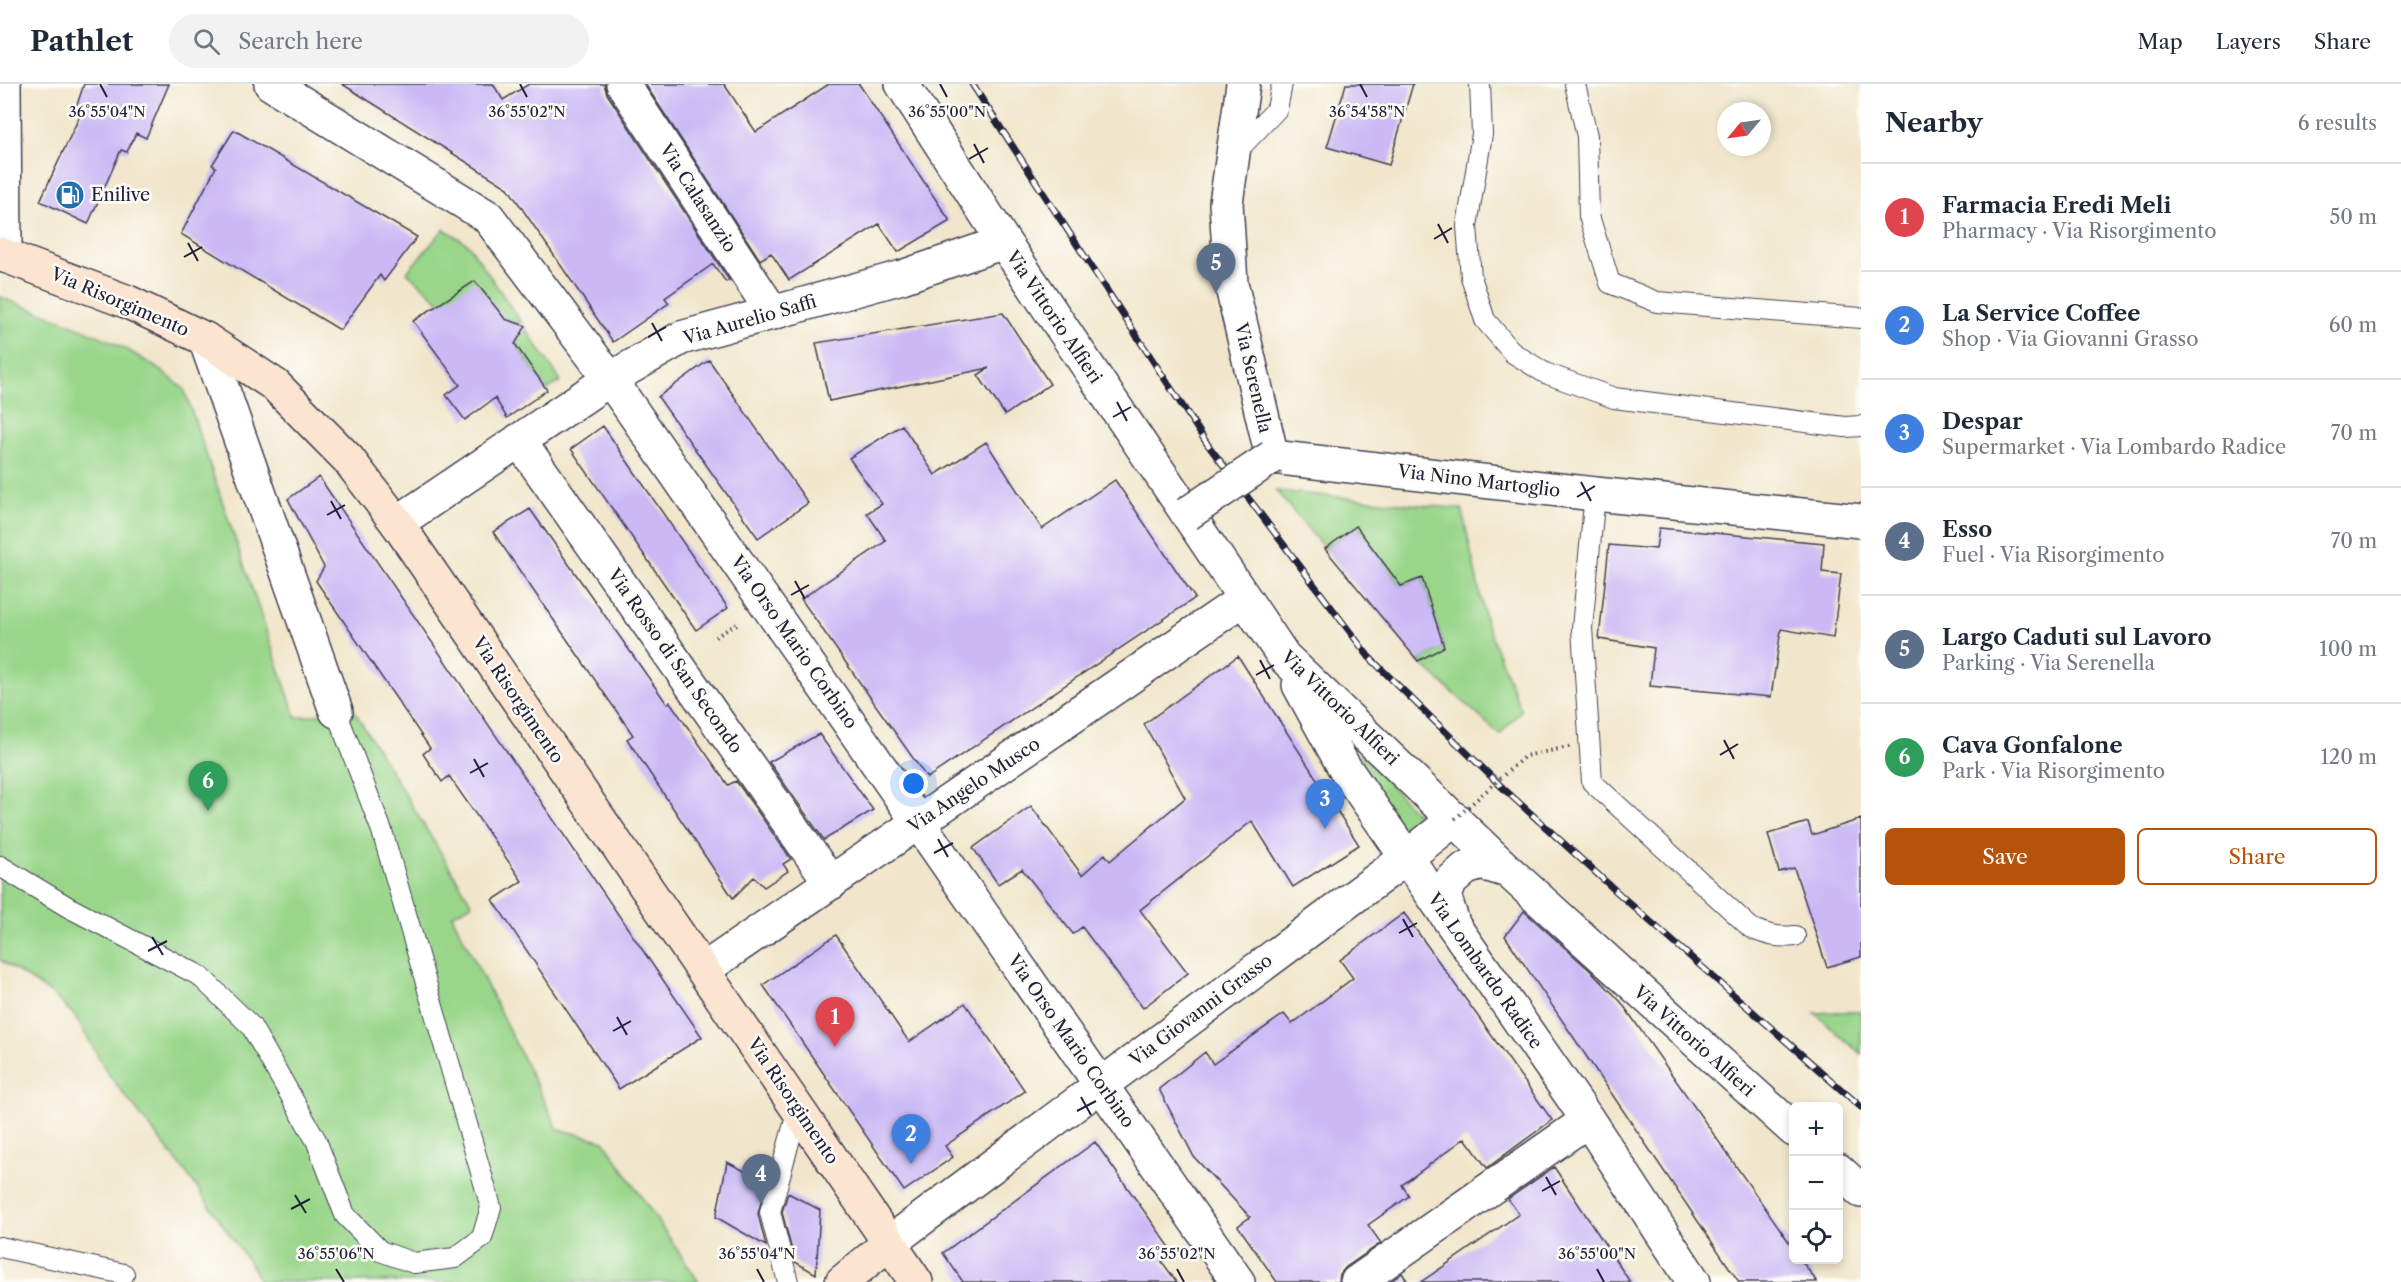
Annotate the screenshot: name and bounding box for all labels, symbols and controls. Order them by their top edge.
search box [169,14,589,68]
text: Pathlet [30,24,133,58]
icon: search [190,25,223,58]
text: Search here [238,28,363,55]
text: Map [2138,29,2183,54]
text: Layers [2216,29,2281,54]
text: Share [2314,29,2371,54]
text: 36°55'04"N [68,102,146,121]
text: 36°55'02"N [488,102,566,121]
text: 36°55'00"N [908,102,986,121]
text: 36°54'58"N [1329,102,1405,121]
north arrow [1717,102,1771,156]
text: Nearby [1885,107,1983,139]
text: 6 results [2298,111,2377,135]
street label: Via Calasanzio [654,139,741,256]
fuel station icon: Enilive [54,179,86,211]
place label: Enilive [91,184,150,206]
text: Farmacia Eredi Meli [1942,192,2171,219]
text: 1 [1900,205,1909,229]
text: 50 m [2330,205,2377,229]
text: Pharmacy · Via Risorgimento [1942,219,2217,243]
pin: 5 [1196,244,1236,293]
street label: Via Vittorio Alfieri [1001,246,1107,388]
street label: Via Risorgimento [47,263,192,341]
street label: Via Aurelio Saffi [680,290,820,350]
text: La Service Coffee [1942,300,2140,327]
text: 2 [1899,313,1910,337]
text: 60 m [2329,313,2377,337]
street label: Via Serenella [1229,320,1276,436]
text: Shop · Via Giovanni Grasso [1942,327,2199,351]
text: Despar [1942,408,2023,435]
text: 3 [1899,421,1910,445]
text: 70 m [2331,421,2377,445]
text: Supermarket · Via Lombardo Radice [1942,435,2286,459]
street label: Via Nino Martoglio [1395,460,1562,502]
text: Esso [1942,516,1992,543]
text: 4 [1899,529,1910,553]
text: 70 m [2331,529,2377,553]
text: Fuel · Via Risorgimento [1942,543,2164,567]
street label: Via Orso Mario Corbino [725,550,862,733]
street label: Via Rosso di San Secondo [602,564,747,758]
text: Largo Caduti sul Lavoro [1942,624,2212,651]
street label: Via Risorgimento [467,632,569,768]
text: 5 [1899,637,1910,661]
text: 100 m [2319,637,2377,661]
street label: Via Vittorio Alfieri [1276,645,1404,770]
text: Parking · Via Serenella [1942,651,2155,675]
text: Cava Gonfalone [1942,732,2123,759]
street label: Via Angelo Musco [903,733,1044,838]
text: 6 [1899,745,1910,769]
text: 120 m [2320,745,2377,769]
text: Park · Via Risorgimento [1942,759,2165,783]
pin: 6 [188,762,228,811]
your location [899,769,928,798]
pin: 3 [1306,780,1344,829]
button: Save [1885,828,2125,885]
button: Share [2137,828,2377,885]
street label: Via Lombardo Radice [1422,888,1547,1053]
street label: Via Orso Mario Corbino [1002,949,1139,1132]
street label: Via Giovanni Grasso [1125,949,1277,1071]
street label: Via Vittorio Alfieri [1628,980,1759,1102]
pin: 1 [816,998,854,1047]
street label: Via Risorgimento [742,1033,844,1169]
map controls [1789,1102,1843,1264]
button: + [1789,1102,1843,1156]
pin: 2 [892,1114,930,1164]
pin: 4 [742,1154,780,1204]
button: − [1789,1156,1843,1210]
button: locate [1789,1210,1843,1264]
text: 36°55'06"N [297,1244,375,1263]
text: 36°55'04"N [718,1244,796,1263]
text: 36°55'02"N [1138,1244,1216,1263]
text: 36°55'00"N [1558,1244,1636,1263]

